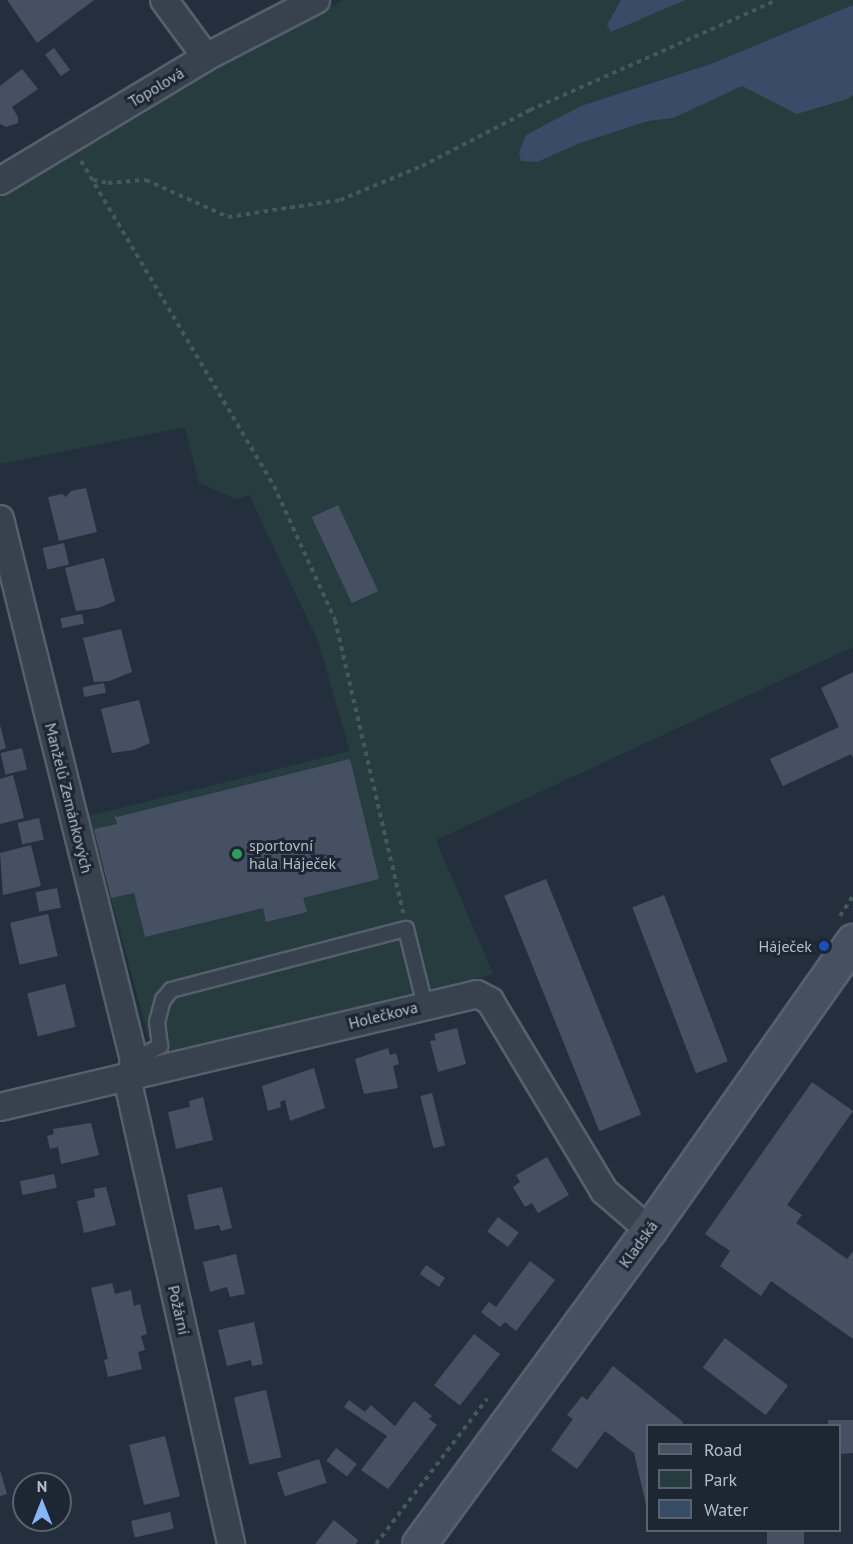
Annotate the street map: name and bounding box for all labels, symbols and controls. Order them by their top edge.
street label: Topolová [125,63,187,111]
street label: Manželů Zemánkových [41,721,97,875]
place label: sportovní hala Háječek [249,835,336,873]
marker: sportovní hala Háječek [230,847,244,861]
place label: Háječek [758,936,812,956]
marker: Háječek [817,939,831,953]
street label: Holečkova [346,997,420,1033]
street label: Kladská [615,1217,661,1271]
street label: Požární [164,1283,194,1337]
legend [646,1424,841,1532]
text: Road [704,1438,742,1461]
text: Park [704,1468,737,1491]
north arrow [12,1472,72,1532]
text: N [37,1476,47,1496]
text: Water [704,1498,748,1521]

